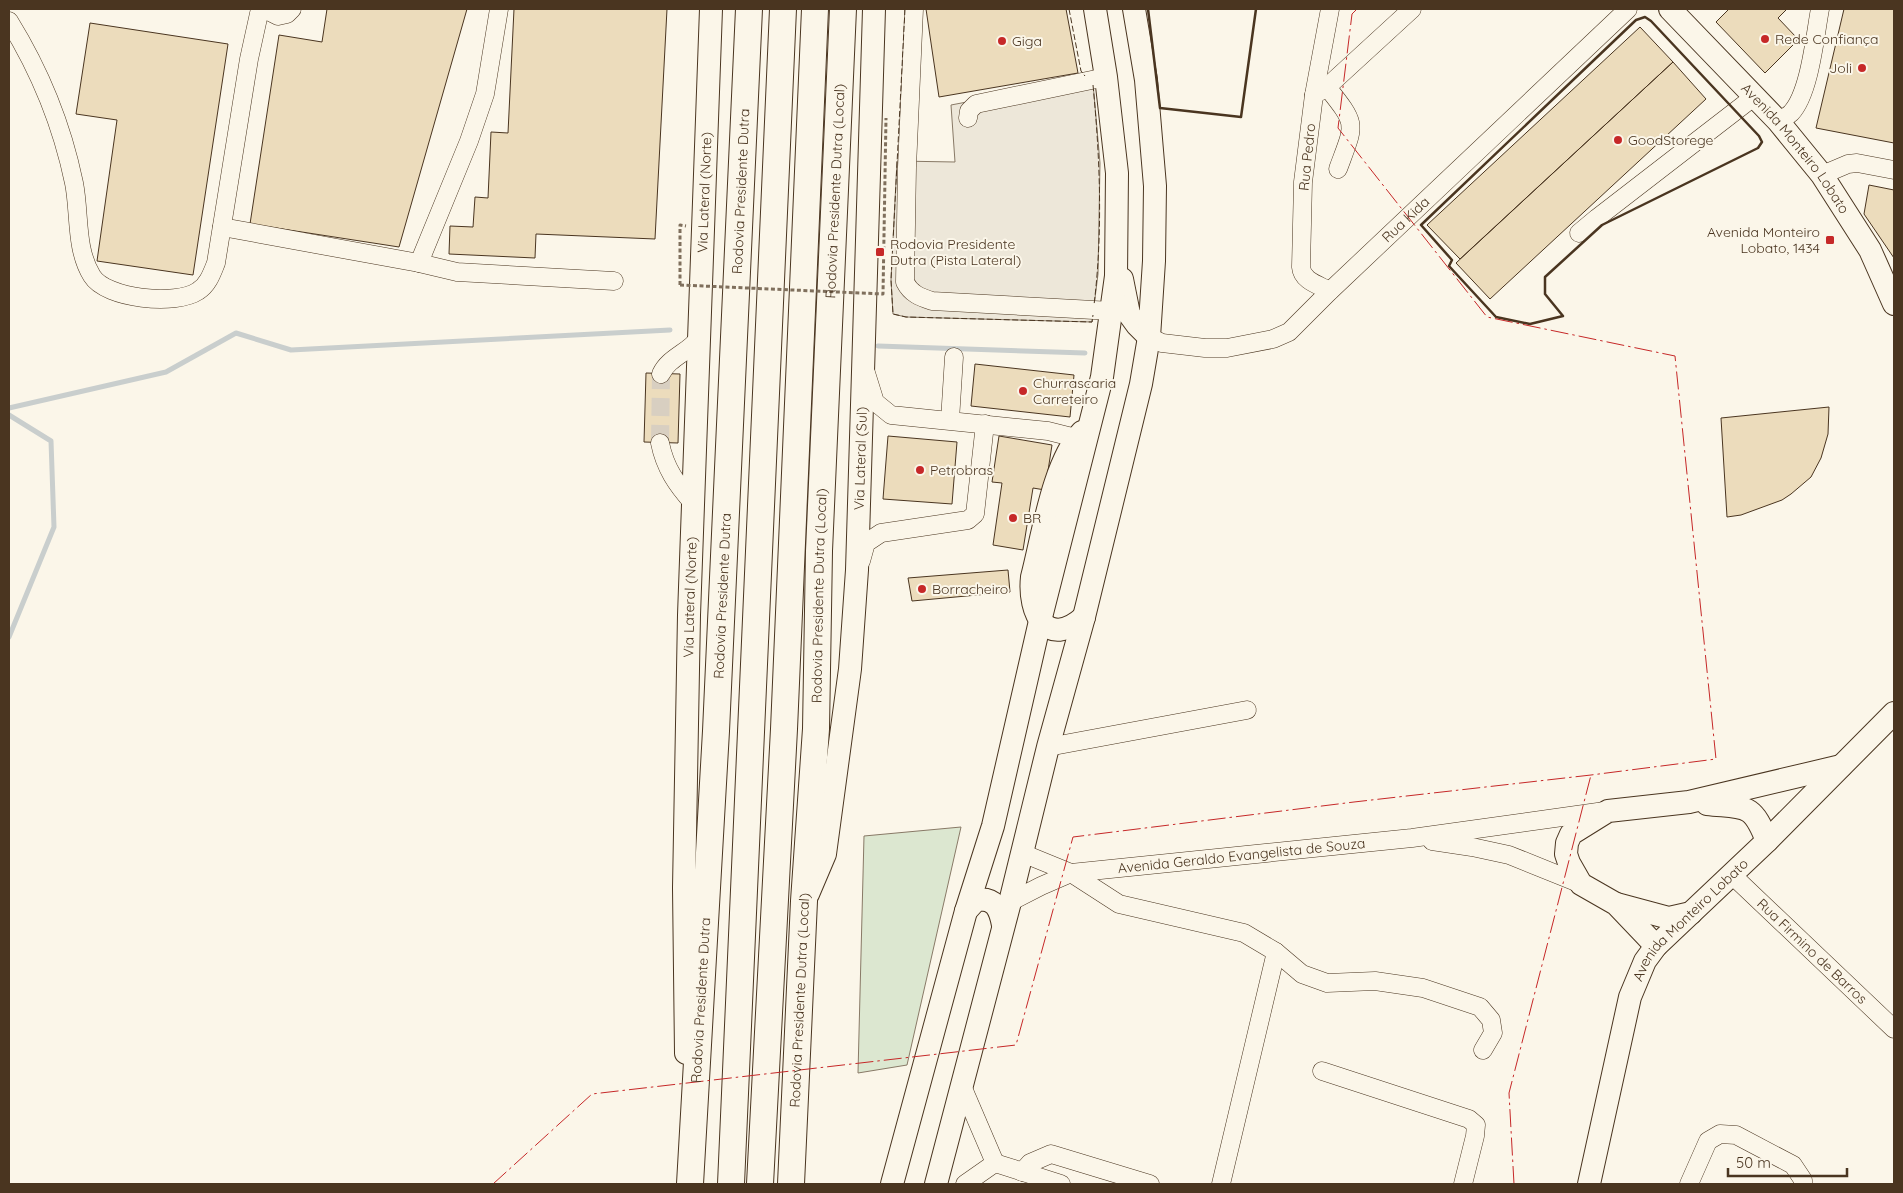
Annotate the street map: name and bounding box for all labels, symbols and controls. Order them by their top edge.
place label: Rede Confiança [1775,30,1878,48]
place label: Giga [1012,32,1042,50]
marker: Rede Confiança [1759,33,1771,45]
marker: Giga [996,35,1008,47]
place label: Joli [1829,59,1852,77]
marker: Joli [1856,62,1868,74]
street label: Avenida Monteiro Lobato [1737,79,1853,217]
street label: Rodovia Presidente Dutra (Local) [821,83,849,299]
street label: Rodovia Presidente Dutra [728,108,753,275]
street label: Rua Pedro [1295,122,1319,192]
street label: Via Lateral (Norte) [693,131,716,253]
place label: GoodStorege [1628,131,1714,149]
marker: GoodStorege [1612,134,1624,146]
street label: Rua Kida [1378,193,1433,246]
place label: Avenida Monteiro Lobato, 1434 [1707,223,1820,257]
marker: Avenida Monteiro Lobato, 1434 [1824,234,1836,246]
place label: Rodovia Presidente Dutra (Pista Lateral) [890,235,1021,269]
marker: Rodovia Presidente Dutra (Pista Lateral) [874,246,886,258]
place label: Churrascaria Carreteiro [1033,374,1116,408]
marker: Churrascaria Carreteiro [1017,385,1029,397]
street label: Via Lateral (Sul) [850,406,871,510]
place label: Petrobras [930,461,993,479]
marker: Petrobras [914,464,926,476]
street label: Rodovia Presidente Dutra (Local) [807,488,831,703]
place label: BR [1023,509,1042,527]
marker: BR [1007,512,1019,524]
street label: Rodovia Presidente Dutra [709,513,735,679]
street label: Via Lateral (Norte) [679,536,701,658]
place label: Borracheiro [932,580,1008,598]
marker: Borracheiro [916,583,928,595]
street label: Avenida Geraldo Evangelista de Souza [1117,834,1366,877]
street label: Avenida Monteiro Lobato [1629,855,1752,984]
street label: Rodovia Presidente Dutra (Local) [786,892,814,1108]
street label: Rua Firmino de Barros [1753,895,1871,1008]
street label: Rodovia Presidente Dutra [687,917,714,1084]
scale bar [1728,1146,1847,1178]
text: 50 m [1736,1153,1771,1172]

